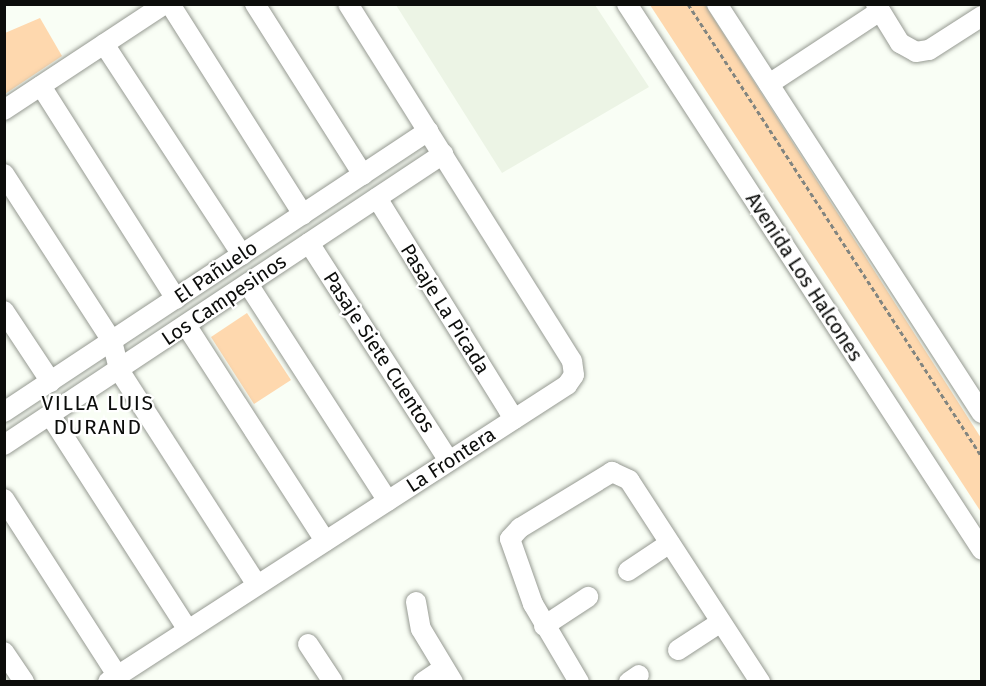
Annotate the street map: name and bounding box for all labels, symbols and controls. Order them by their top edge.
street label: Avenida Los Halcones [740,188,868,366]
street label: El Pañuelo [170,236,262,308]
street label: Pasaje La Picada [395,239,495,379]
street label: Los Campesinos [157,249,291,351]
street label: Pasaje Siete Cuentos [318,267,440,437]
district label: VILLA LUIS DURAND [42,390,154,440]
street label: La Frontera [402,422,500,498]

